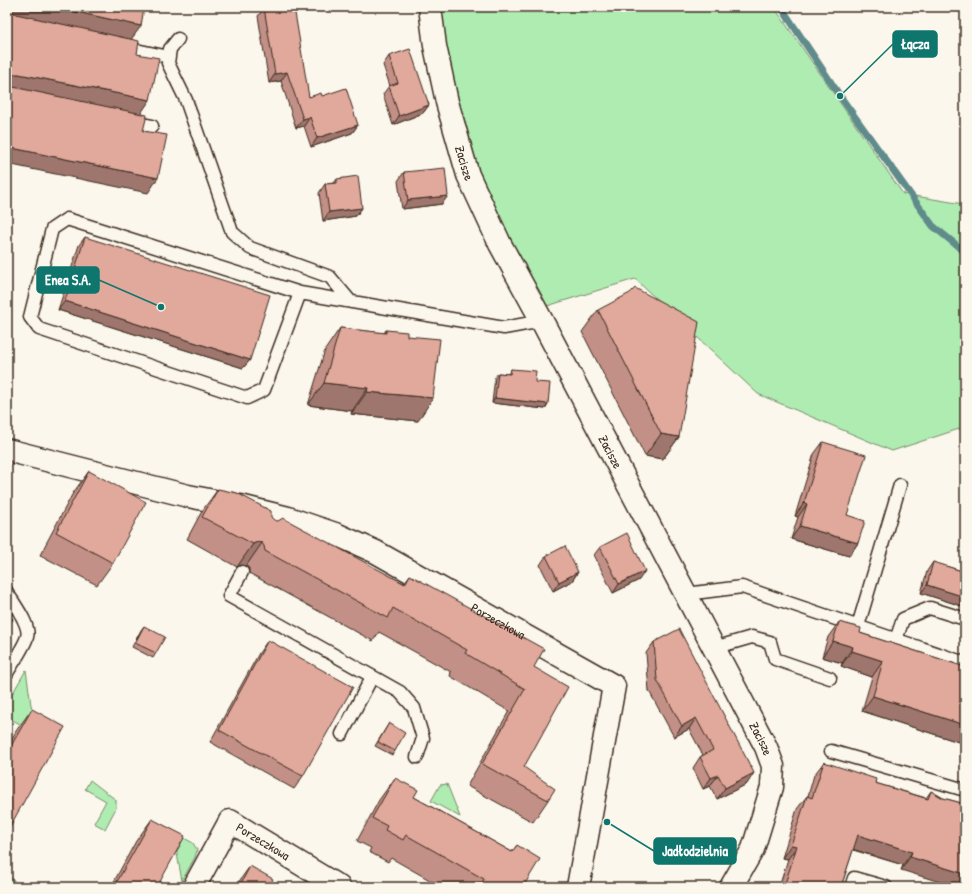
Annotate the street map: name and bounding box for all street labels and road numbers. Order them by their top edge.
street label: Zacisze [451,143,478,183]
street label: Zacisze [595,432,627,472]
street label: Porzeczkowa [468,598,529,643]
street label: Zacisze [745,719,777,758]
street label: Porzeczkowa [233,818,293,864]

